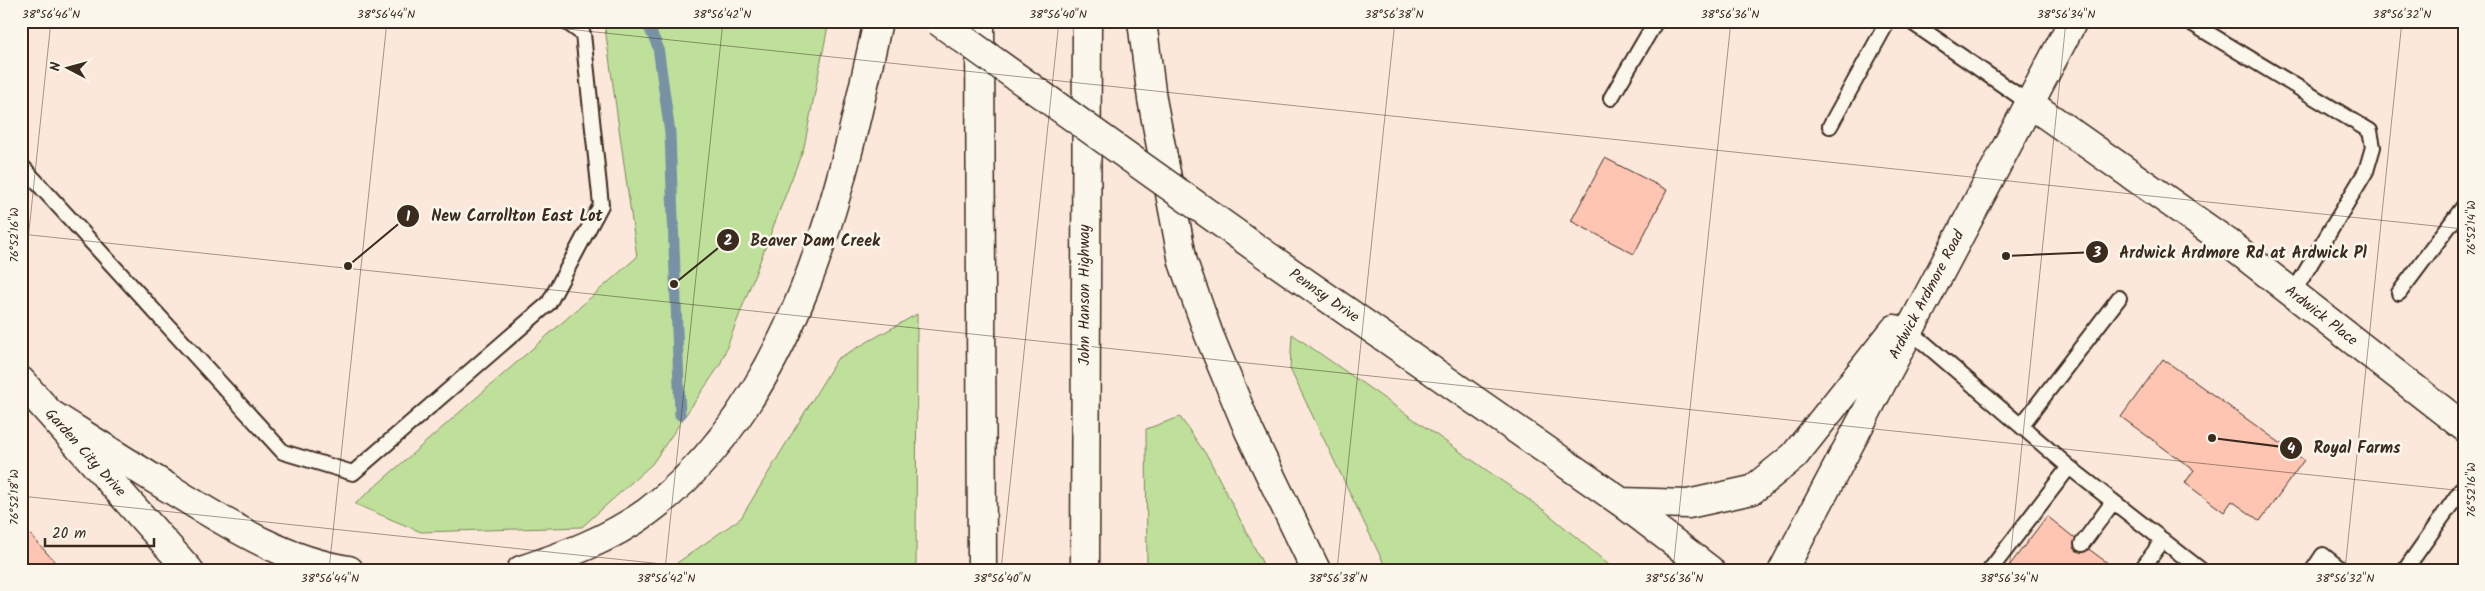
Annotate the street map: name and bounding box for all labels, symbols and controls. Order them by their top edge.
text: 38°56'46"N [22,5,80,24]
text: 38°56'44"N [357,5,415,24]
text: 38°56'42"N [693,5,751,24]
text: 38°56'40"N [1029,5,1087,24]
text: 38°56'38"N [1364,5,1424,24]
text: 38°56'36"N [1701,5,1759,24]
text: 38°56'34"N [2037,5,2095,24]
text: 38°56'32"N [2373,5,2431,24]
north arrow [42,42,92,92]
text: N [45,61,67,72]
callout: New Carrollton East Lot [396,200,612,231]
text: 76°52'14"W [2462,200,2481,256]
text: New Carrollton East Lot [431,204,604,229]
text: 1 [406,205,411,229]
text: 76°52'16"W [5,207,24,263]
street label: John Hanson Highway [1073,223,1097,366]
callout: Beaver Dam Creek [715,224,890,255]
street label: Ardwick Ardmore Road [1883,226,1971,364]
text: 2 [724,229,733,253]
text: Beaver Dam Creek [750,229,881,254]
callout: Ardwick Ardmore Rd at Ardwick Pl [2084,236,2376,267]
text: 3 [2092,241,2101,265]
text: Ardwick Ardmore Rd at Ardwick Pl [2119,241,2367,266]
street label: Pennsy Drive [1284,263,1365,329]
street label: Ardwick Place [2279,280,2363,352]
street label: Garden City Drive [39,403,132,503]
callout: Royal Farms [2278,432,2410,463]
text: Royal Farms [2313,436,2401,461]
text: 4 [2287,437,2295,461]
text: 76°52'16"W [2462,462,2481,518]
text: 76°52'18"W [5,469,24,525]
scale bar [45,516,154,548]
text: 20 m [52,522,86,546]
text: 38°56'44"N [301,569,359,588]
text: 38°56'42"N [637,569,695,588]
text: 38°56'40"N [973,569,1031,588]
text: 38°56'38"N [1308,569,1368,588]
text: 38°56'36"N [1645,569,1703,588]
text: 38°56'34"N [1980,569,2038,588]
text: 38°56'32"N [2316,569,2374,588]

